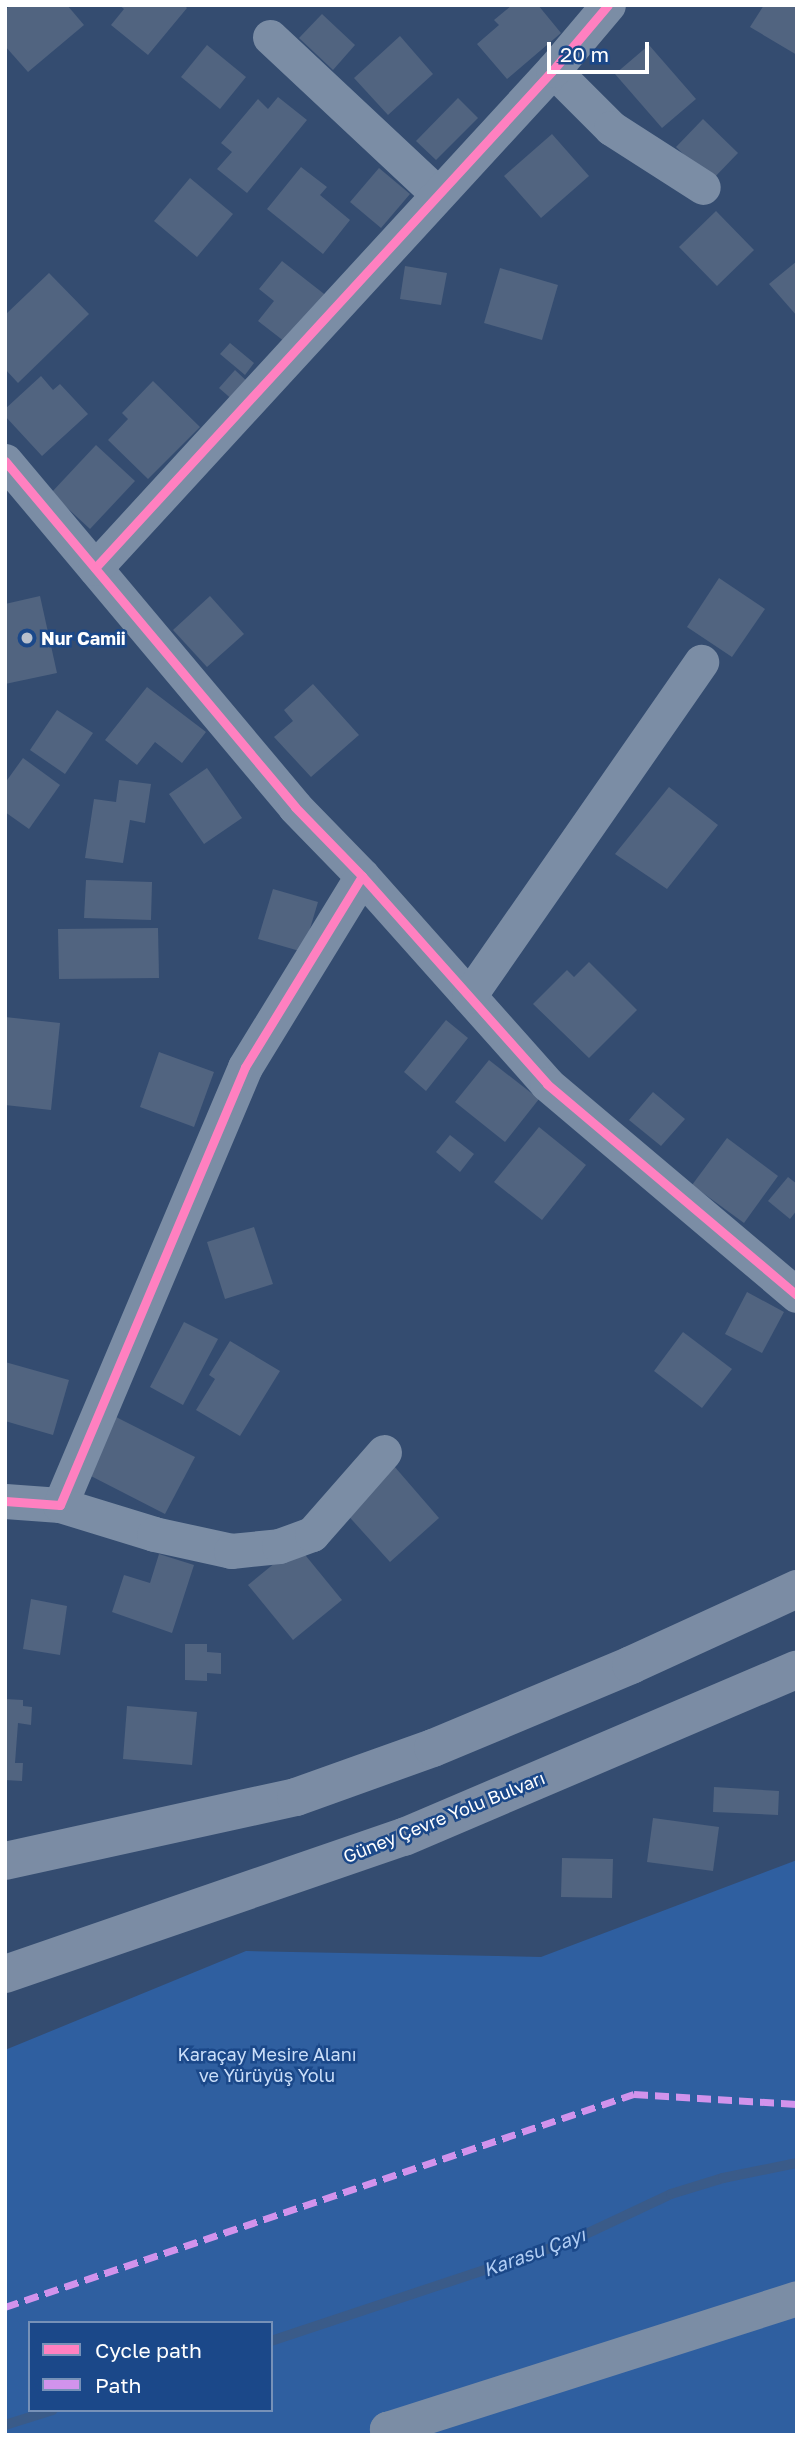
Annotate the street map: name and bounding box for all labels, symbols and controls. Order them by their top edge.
scale bar [550,28,652,72]
text: 20 m [560,41,609,67]
place label: Nur Camii [41,627,126,649]
marker: Nur Camii [19,630,35,646]
street label: Güney Çevre Yolu Bulvarı [340,1767,548,1867]
park label: Karaçay Mesire Alanı ve Yürüyüş Yolu [177,2044,357,2086]
water label: Karasu Çayı [480,2223,588,2281]
legend [28,2321,273,2412]
text: Cycle path [95,2337,202,2363]
text: Path [95,2372,142,2398]

